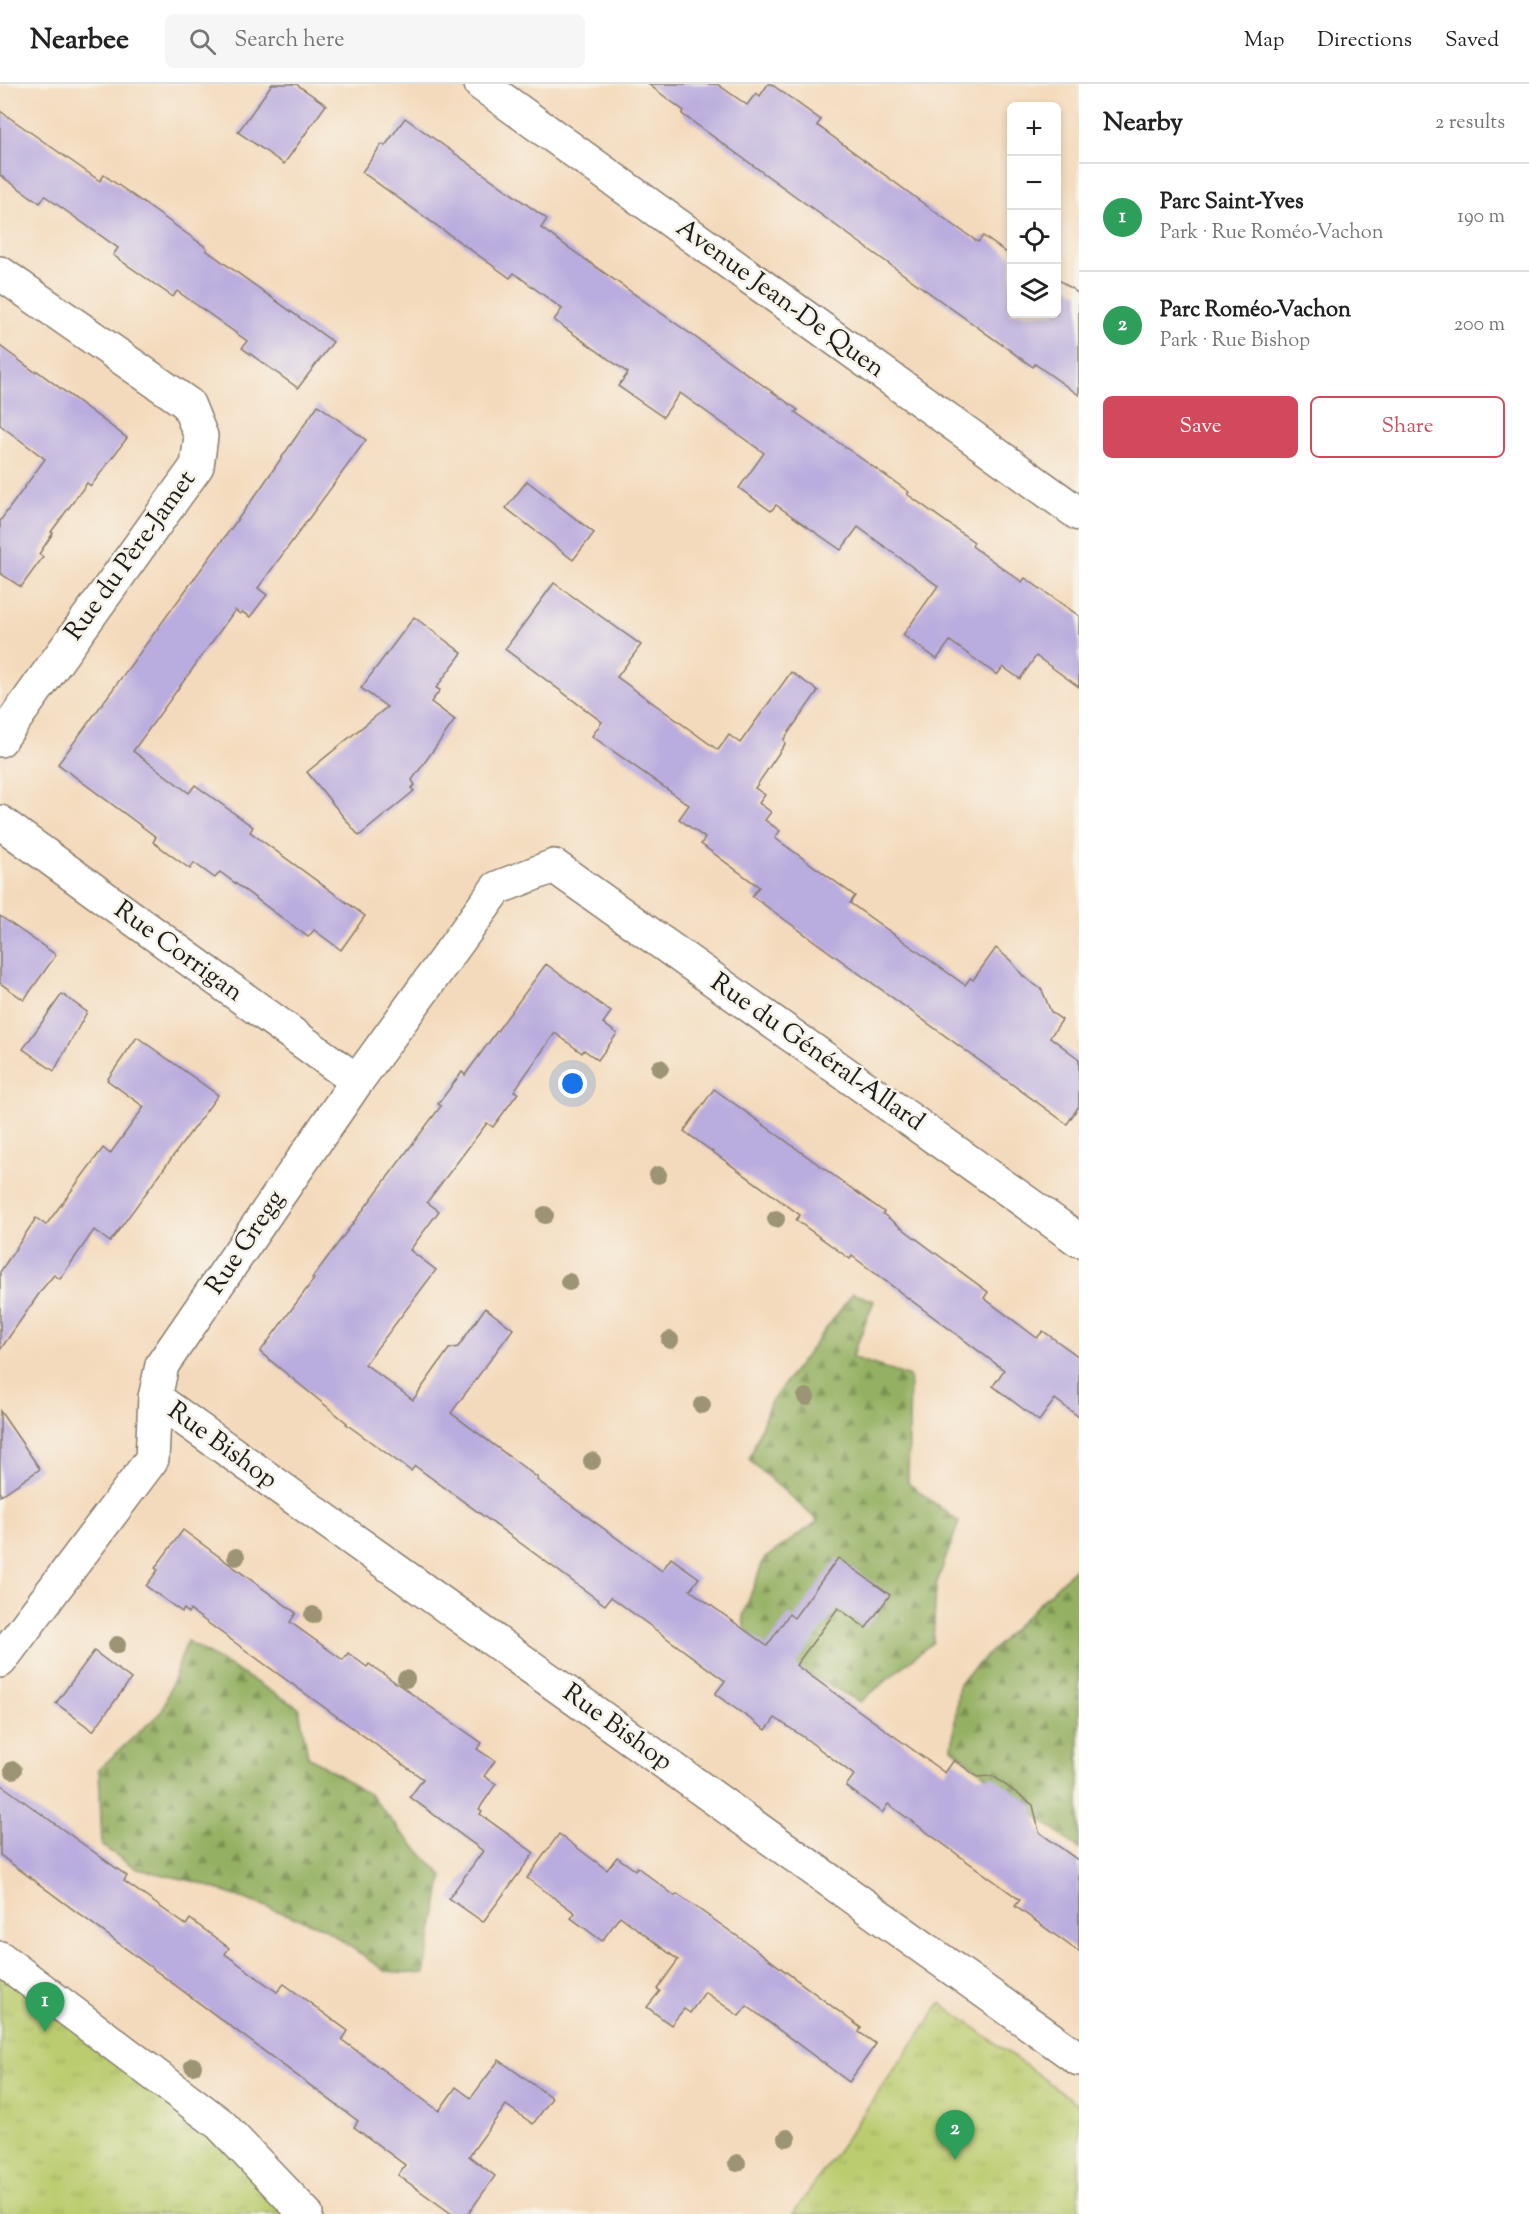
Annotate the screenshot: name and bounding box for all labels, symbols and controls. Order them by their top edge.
search box [165,14,585,68]
text: Nearbee [30,21,129,61]
icon: search [186,25,219,58]
text: Search here [234,25,345,57]
text: Map [1244,26,1284,56]
text: Directions [1317,26,1412,56]
text: Saved [1445,26,1499,56]
map controls [1007,102,1061,318]
button: + [1007,102,1061,156]
text: Nearby [1103,105,1183,142]
text: 2 results [1435,109,1505,138]
button: − [1007,156,1061,210]
text: Parc Saint-Yves [1160,187,1304,219]
text: 1 [1119,203,1126,232]
text: 190 m [1457,203,1505,232]
street label: Avenue Jean-De Quen [668,210,892,388]
button: locate [1007,210,1061,264]
text: Park · Rue Roméo-Vachon [1160,219,1384,248]
button: layers [1007,264,1061,318]
text: Parc Roméo-Vachon [1160,295,1351,327]
text: 2 [1118,311,1127,340]
text: 200 m [1454,311,1505,340]
text: Park · Rue Bishop [1160,327,1310,356]
button: Save [1103,396,1298,458]
button: Share [1310,396,1505,458]
street label: Rue du Père-Jamet [56,463,206,649]
street label: Rue Corrigan [106,892,250,1012]
street label: Rue du Général-Allard [702,965,932,1141]
your location [558,1069,587,1098]
street label: Rue Gregg [197,1183,295,1303]
street label: Rue Bishop [159,1393,285,1499]
street label: Rue Bishop [554,1675,680,1781]
pin: 1 [26,1982,64,2032]
pin: 2 [936,2110,974,2160]

